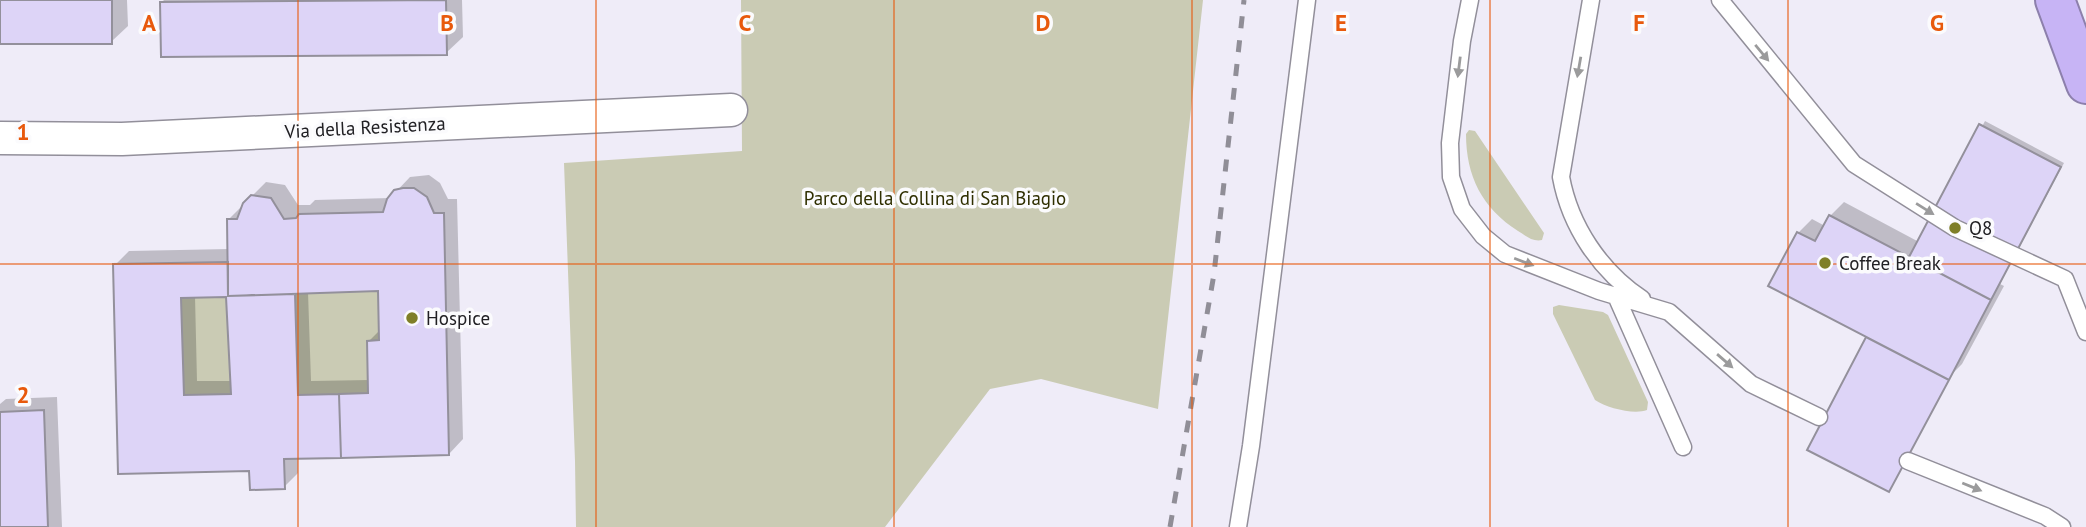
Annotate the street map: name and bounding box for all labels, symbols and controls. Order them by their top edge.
text: A [142,8,156,37]
text: B [440,8,454,37]
text: C [739,8,752,37]
text: D [1036,8,1050,37]
text: E [1335,8,1347,37]
text: F [1633,8,1645,37]
text: G [1930,8,1944,37]
one-way arrow [1754,45,1769,62]
one-way arrow [1574,56,1585,78]
one-way arrow [1454,57,1465,79]
street label: Via della Resistenza [283,111,446,143]
text: 1 [16,117,30,146]
park label: Parco della Collina di San Biagio [804,186,1066,210]
one-way arrow [1915,202,1934,215]
place label: Q8 [1969,216,1992,240]
marker: Q8 [1947,220,1963,236]
place label: Coffee Break [1839,251,1941,275]
marker: Coffee Break [1817,255,1833,271]
one-way arrow [1514,256,1535,267]
place label: Hospice [426,306,490,330]
marker: Hospice [404,310,420,326]
one-way arrow [1716,353,1733,368]
text: 2 [16,380,30,409]
one-way arrow [1961,481,1982,492]

